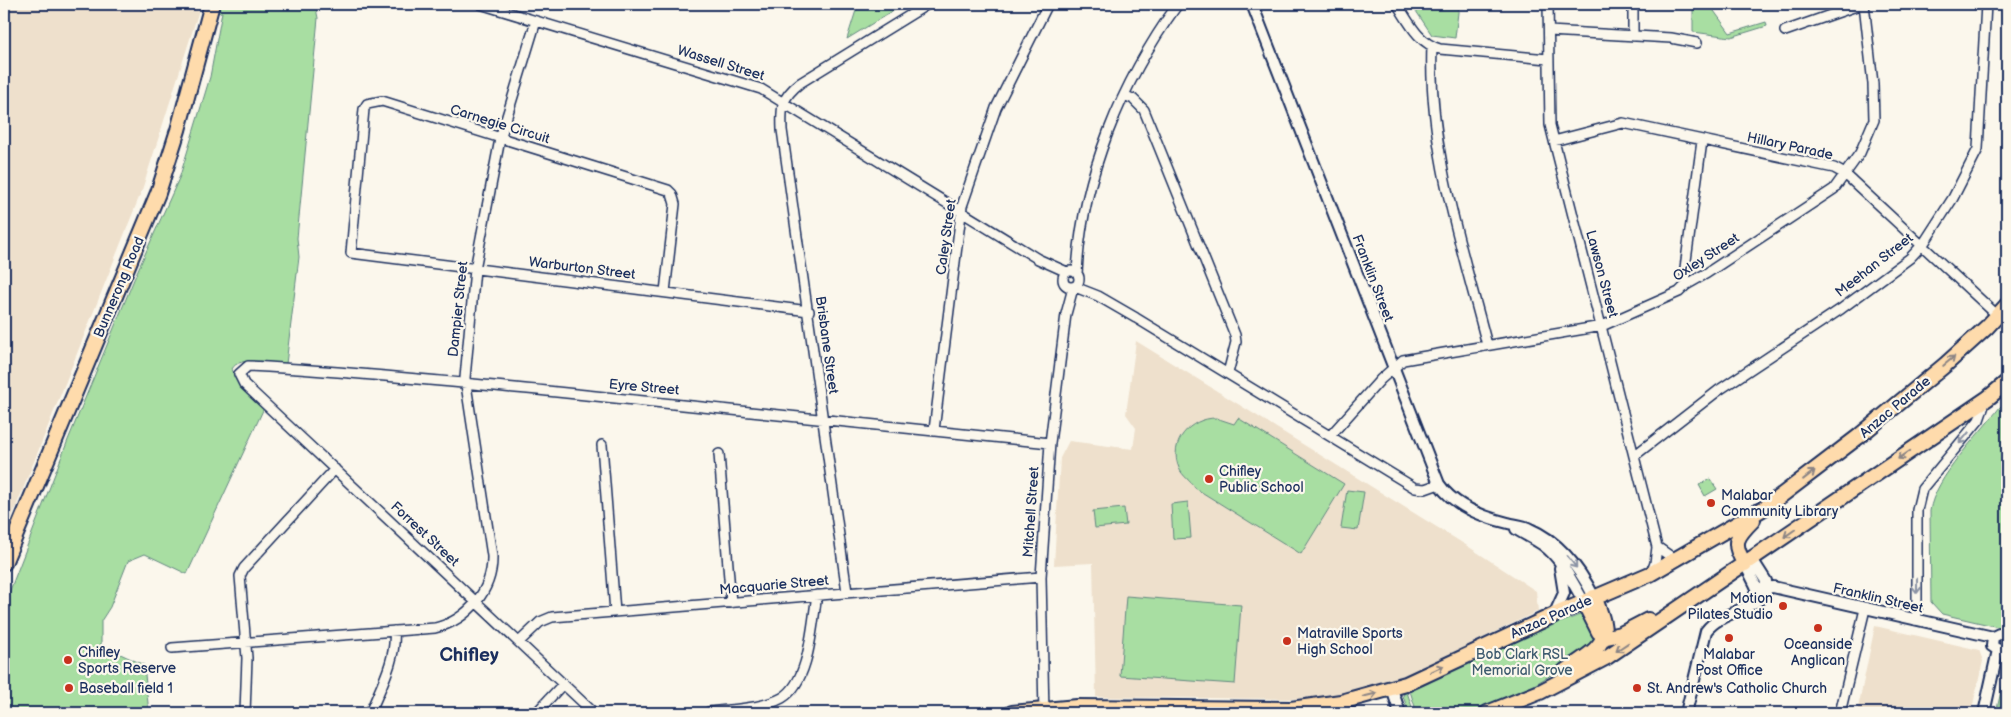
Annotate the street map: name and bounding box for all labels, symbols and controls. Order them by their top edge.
street label: Wassell Street [675,42,767,85]
street label: Carnegie Circuit [448,101,553,147]
street label: Hillary Parade [1745,129,1835,163]
street label: Caley Street [932,197,960,276]
street label: Lawson Street [1582,228,1622,320]
street label: Oxley Street [1670,229,1743,285]
street label: Meehan Street [1832,229,1917,301]
street label: Franklin Street [1349,232,1398,325]
street label: Bunnerong Road [90,234,148,340]
street label: Warburton Street [528,253,637,283]
street label: Dampier Street [445,260,472,358]
street label: Brisbane Street [812,295,842,396]
one-way arrow [1942,356,1955,367]
street label: Anzac Parade [1856,372,1934,442]
street label: Eyre Street [608,375,681,399]
one-way arrow [1958,432,1969,445]
one-way arrow [1898,450,1912,460]
place label: Chifley Public School [1219,463,1304,496]
street label: Mitchell Street [1019,465,1043,558]
one-way arrow [1802,469,1815,480]
marker: Chifley Public School [1203,473,1215,485]
place label: Malabar Community Library [1721,487,1839,520]
marker: Malabar Community Library [1705,497,1717,509]
street label: Forrest Street [387,498,463,570]
one-way arrow [1783,528,1797,538]
one-way arrow [1566,555,1577,568]
street label: Macquarie Street [718,572,830,598]
one-way arrow [1912,577,1922,593]
street label: Franklin Street [1831,579,1925,617]
place label: Motion Pilates Studio [1688,590,1773,623]
street label: Anzac Parade [1508,591,1594,643]
marker: Motion Pilates Studio [1777,600,1789,612]
marker: Oceanside Anglican [1812,622,1824,634]
place label: Matraville Sports High School [1297,625,1403,658]
marker: Malabar Post Office [1723,632,1735,644]
marker: Matraville Sports High School [1281,635,1293,647]
place label: Oceanside Anglican [1784,636,1852,669]
one-way arrow [1615,642,1629,652]
place label: Chifley Sports Reserve [78,644,176,677]
district label: Chifley [439,644,499,667]
park label: Bob Clark RSL Memorial Grove [1471,646,1573,679]
place label: Malabar Post Office [1695,646,1763,679]
marker: Chifley Sports Reserve [62,654,74,666]
one-way arrow [1429,664,1444,673]
place label: Baseball field 1 [79,680,173,697]
place label: St. Andrew's Catholic Church [1647,680,1827,697]
marker: Baseball field 1 [63,682,75,694]
marker: St. Andrew's Catholic Church [1631,682,1643,694]
one-way arrow [1361,690,1377,700]

